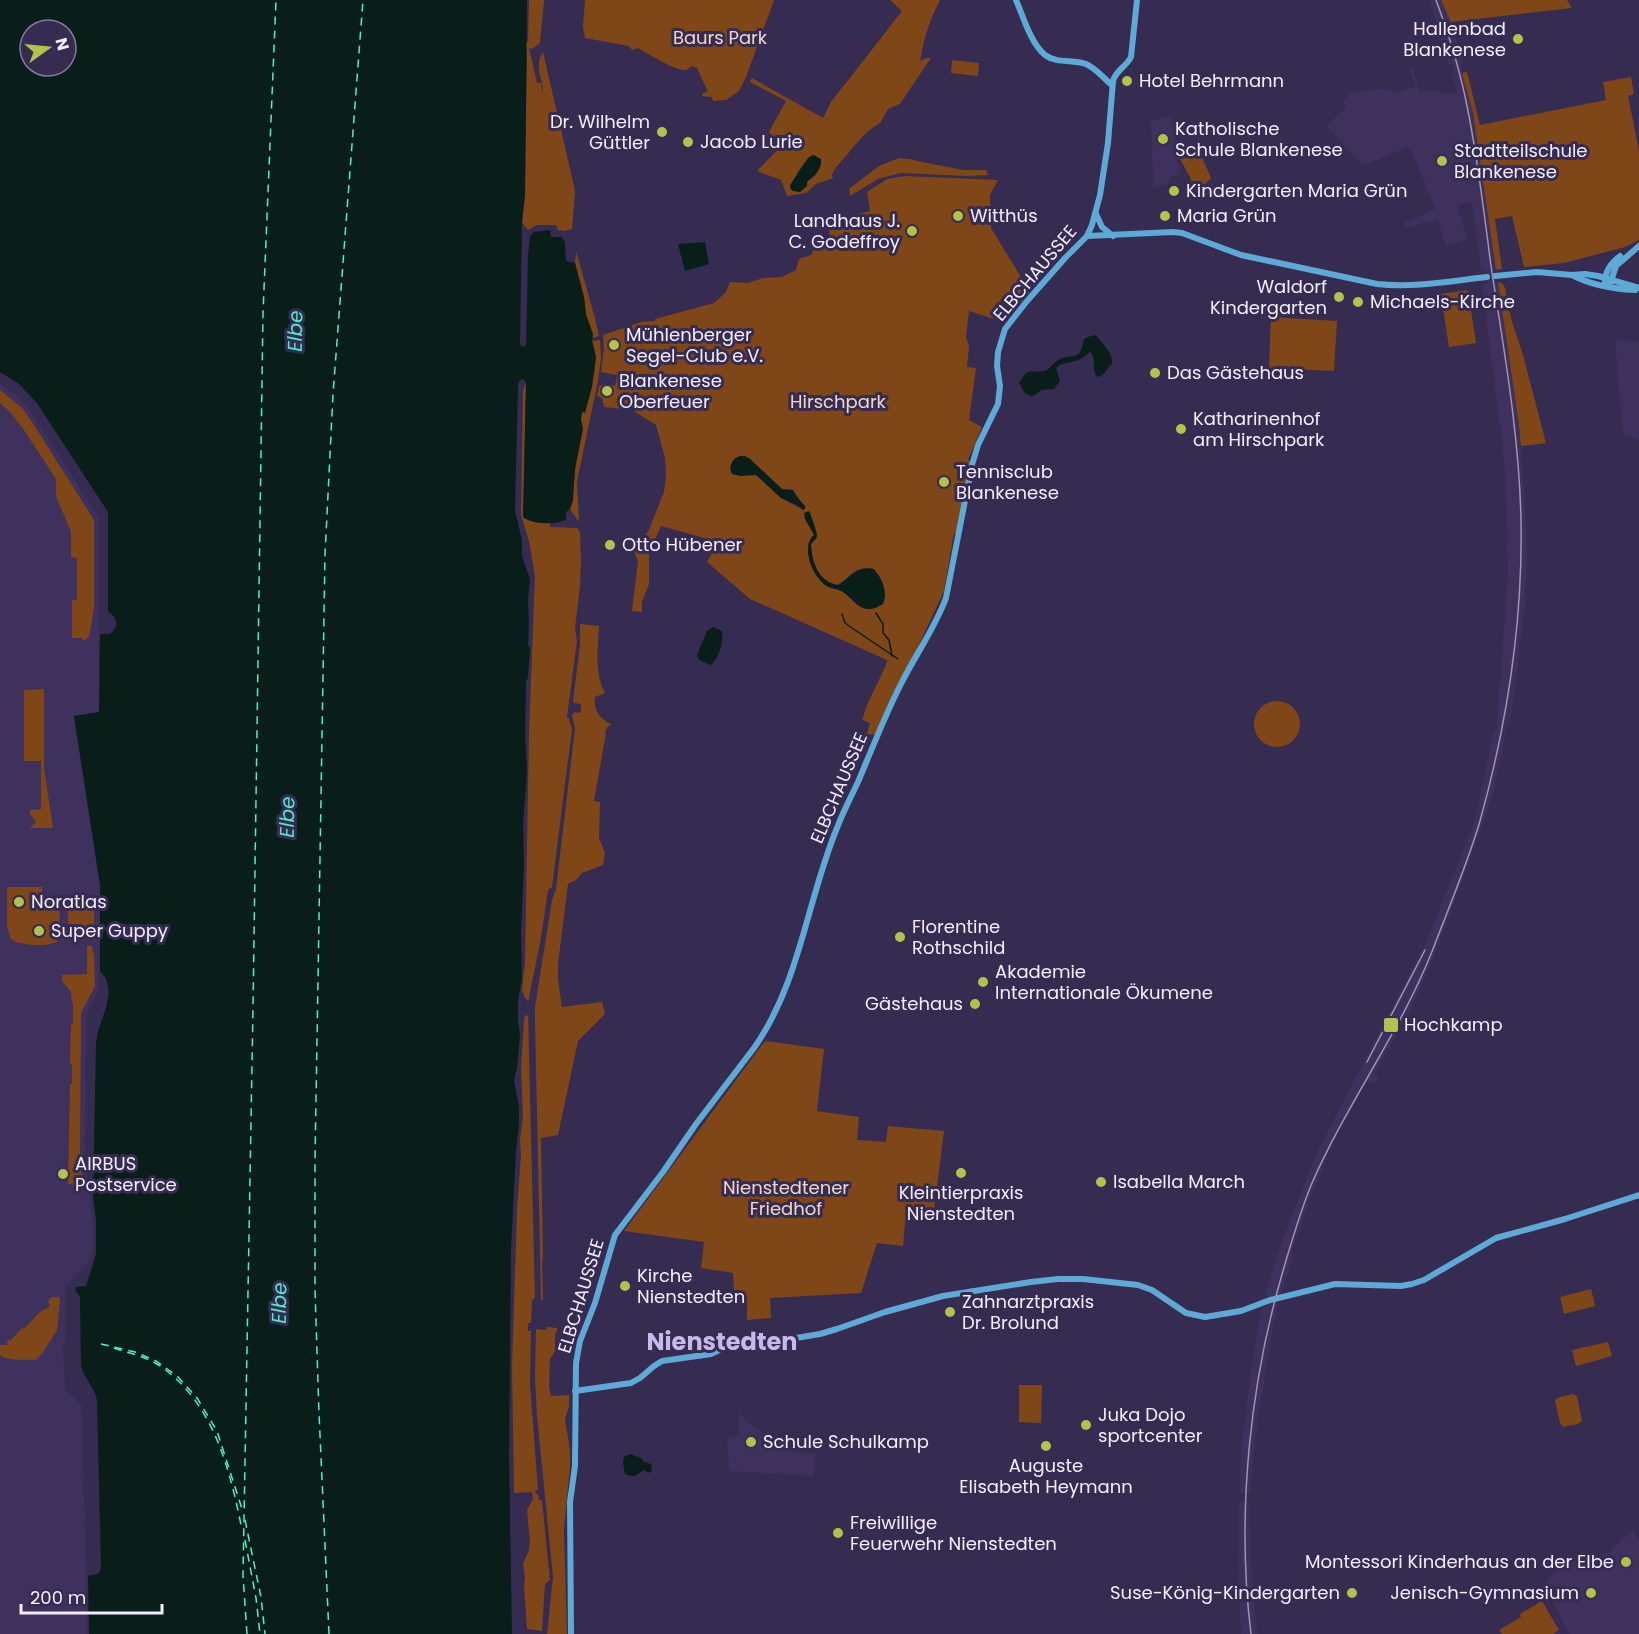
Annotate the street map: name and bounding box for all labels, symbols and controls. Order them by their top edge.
place label: Hallenbad Blankenese [1403,16,1506,62]
north arrow [18,18,78,78]
park label: Baurs Park [673,25,768,50]
marker: Hallenbad Blankenese [1511,32,1525,46]
text: N [49,35,75,53]
place label: Hotel Behrmann [1139,68,1284,93]
marker: Hotel Behrmann [1120,74,1134,88]
place label: Dr. Wilhelm Güttler [550,109,650,155]
place label: Katholische Schule Blankenese [1175,116,1343,162]
marker: Dr. Wilhelm Güttler [655,125,669,139]
place label: Jacob Lurie [700,129,803,154]
marker: Katholische Schule Blankenese [1156,132,1170,146]
marker: Jacob Lurie [681,135,695,149]
place label: Stadtteilschule Blankenese [1454,138,1588,184]
marker: Stadtteilschule Blankenese [1435,154,1449,168]
place label: Kindergarten Maria Grün [1186,178,1407,203]
marker: Kindergarten Maria Grün [1167,184,1181,198]
place label: Witthüs [970,203,1038,228]
place label: Maria Grün [1177,203,1277,228]
place label: Landhaus J. C. Godeffroy [788,208,900,254]
marker: Witthüs [951,209,965,223]
marker: Maria Grün [1158,209,1172,223]
street label: ELBCHAUSSEE [987,219,1082,326]
marker: Landhaus J. C. Godeffroy [905,224,919,238]
place label: Waldorf Kindergarten [1210,274,1327,320]
place label: Michaels-Kirche [1370,289,1515,314]
marker: Waldorf Kindergarten [1332,290,1346,304]
marker: Michaels-Kirche [1351,295,1365,309]
water label: Elbe [281,310,309,352]
place label: Mühlenberger Segel-Club e.V. [626,322,763,368]
marker: Mühlenberger Segel-Club e.V. [607,338,621,352]
place label: Das Gästehaus [1167,360,1304,385]
marker: Das Gästehaus [1148,366,1162,380]
place label: Blankenese Oberfeuer [619,368,722,414]
marker: Blankenese Oberfeuer [600,384,614,398]
park label: Hirschpark [790,389,887,414]
place label: Katharinenhof am Hirschpark [1193,406,1325,452]
marker: Katharinenhof am Hirschpark [1174,422,1188,436]
place label: Tennisclub Blankenese [956,459,1059,505]
marker: Tennisclub Blankenese [937,475,951,489]
place label: Otto Hübener [622,532,743,557]
marker: Otto Hübener [603,538,617,552]
street label: ELBCHAUSSEE [804,728,873,847]
water label: Elbe [273,796,301,838]
place label: Noratlas [31,889,107,914]
marker: Noratlas [12,895,26,909]
place label: Florentine Rothschild [912,914,1005,960]
place label: Super Guppy [51,918,168,943]
marker: Super Guppy [32,924,46,938]
marker: Florentine Rothschild [893,930,907,944]
place label: Akademie Internationale Ökumene [995,959,1213,1005]
marker: Akademie Internationale Ökumene [976,975,990,989]
place label: Gästehaus [865,991,963,1016]
marker: Gästehaus [968,997,982,1011]
place label: Hochkamp [1404,1012,1503,1037]
marker: Hochkamp [1382,1016,1400,1034]
place label: AIRBUS Postservice [75,1151,177,1197]
marker: Kleintierpraxis Nienstedten [954,1166,968,1180]
marker: AIRBUS Postservice [56,1167,70,1181]
place label: Isabella March [1113,1169,1245,1194]
park label: Nienstedtener Friedhof [723,1175,849,1221]
marker: Isabella March [1094,1175,1108,1189]
place label: Kleintierpraxis Nienstedten [899,1180,1023,1226]
street label: ELBCHAUSSEE [551,1236,610,1356]
place label: Kirche Nienstedten [637,1263,745,1309]
marker: Kirche Nienstedten [618,1279,632,1293]
water label: Elbe [265,1282,293,1324]
place label: Zahnarztpraxis Dr. Brolund [962,1289,1094,1335]
marker: Zahnarztpraxis Dr. Brolund [943,1305,957,1319]
district label: Nienstedten [646,1325,798,1358]
place label: Juka Dojo sportcenter [1098,1402,1203,1448]
marker: Juka Dojo sportcenter [1079,1418,1093,1432]
place label: Schule Schulkamp [763,1429,929,1454]
marker: Schule Schulkamp [744,1435,758,1449]
marker: Auguste Elisabeth Heymann [1039,1439,1053,1453]
place label: Auguste Elisabeth Heymann [959,1453,1133,1499]
place label: Freiwillige Feuerwehr Nienstedten [850,1510,1057,1556]
marker: Freiwillige Feuerwehr Nienstedten [831,1526,845,1540]
place label: Montessori Kinderhaus an der Elbe [1305,1549,1614,1574]
marker: Montessori Kinderhaus an der Elbe [1619,1555,1633,1569]
scale bar [21,1577,162,1615]
place label: Suse-König-Kindergarten [1110,1580,1340,1605]
place label: Jenisch-Gymnasium [1390,1580,1579,1605]
text: 200 m [30,1585,86,1610]
marker: Suse-König-Kindergarten [1345,1586,1359,1600]
marker: Jenisch-Gymnasium [1584,1586,1598,1600]

